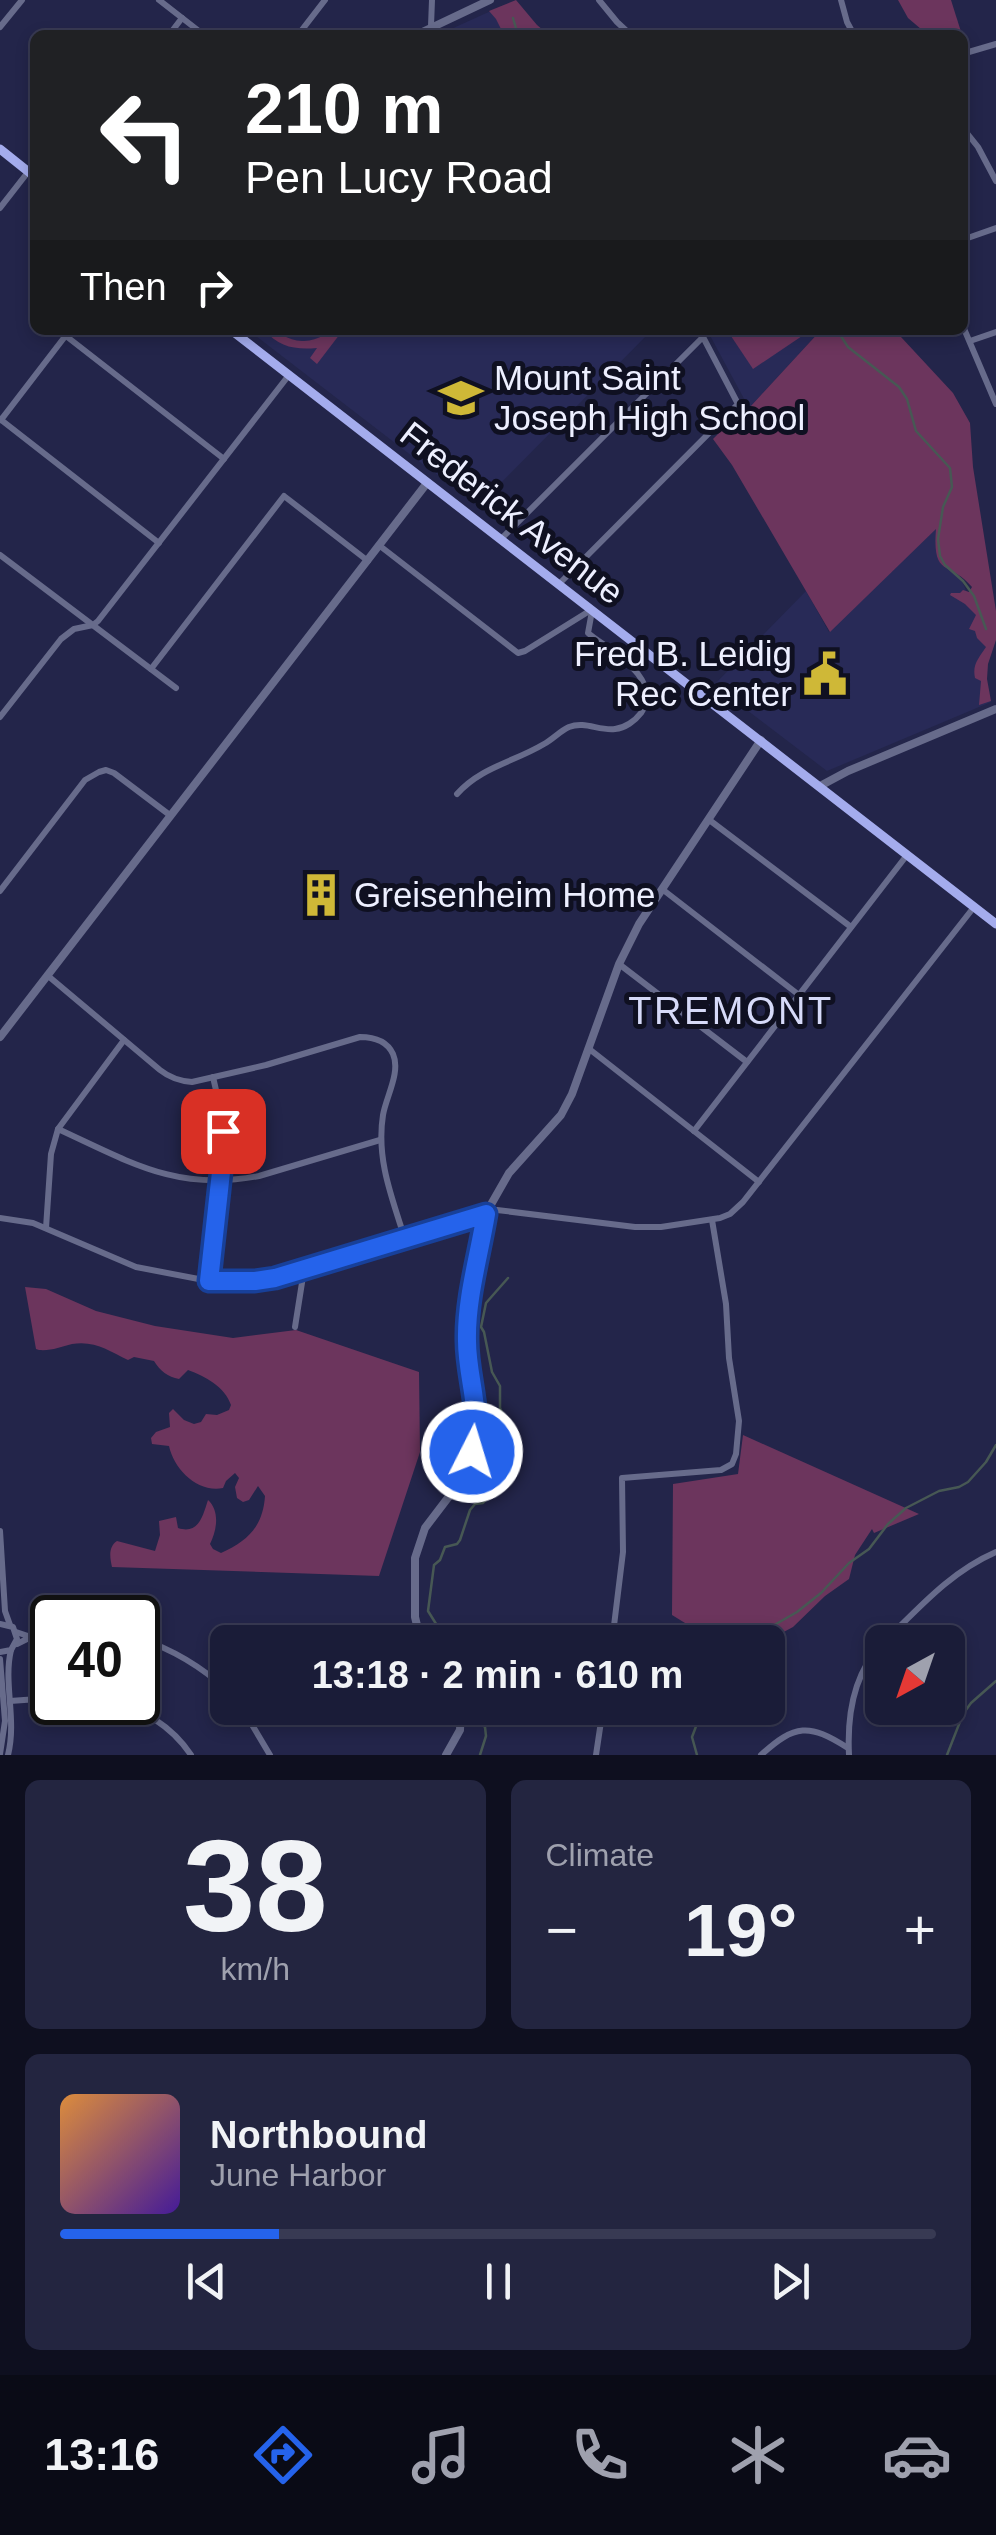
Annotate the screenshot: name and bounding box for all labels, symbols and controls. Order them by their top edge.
icon: left [80,70,210,200]
text: 210 m [245,70,443,148]
text: Pen Lucy Road [245,152,553,203]
icon: right [187,260,242,315]
text: Then [80,266,167,308]
place label: Mount Saint Joseph High School [494,358,805,437]
school or university icon: Mount Saint Joseph High School [437,374,485,422]
street label: Frederick Avenue [393,414,631,612]
place label: Fred B. Leidig Rec Center [574,634,792,713]
public building icon: Fred B. Leidig Rec Center [801,650,849,698]
building icon: Greisenheim Home [297,871,345,919]
place label: Greisenheim Home [354,875,656,914]
district label: TREMONT [628,990,834,1032]
pin [181,1089,266,1174]
icon: arrive [196,1104,251,1159]
position arrow [420,1400,524,1504]
speed limit sign: 40 [30,1595,160,1725]
north arrow [865,1625,965,1725]
map controls [865,1625,965,1725]
text: 13:18 · 2 min · 610 m [312,1654,683,1696]
text: 38 [183,1813,328,1959]
text: Climate [546,1837,654,1873]
text: 19° [684,1888,797,1972]
text: − [546,1899,578,1961]
text: + [904,1899,936,1961]
text: km/h [221,1951,290,1987]
text: Northbound [210,2114,427,2156]
text: June Harbor [210,2157,386,2193]
icon: previous [179,2254,234,2309]
icon: pause [471,2254,526,2309]
icon: next [763,2254,818,2309]
icon: directions [248,2420,318,2490]
icon: music [406,2420,476,2490]
icon: phone [565,2420,635,2490]
icon: climate [723,2420,793,2490]
icon: car [882,2420,952,2490]
text: 13:16 [44,2429,159,2480]

